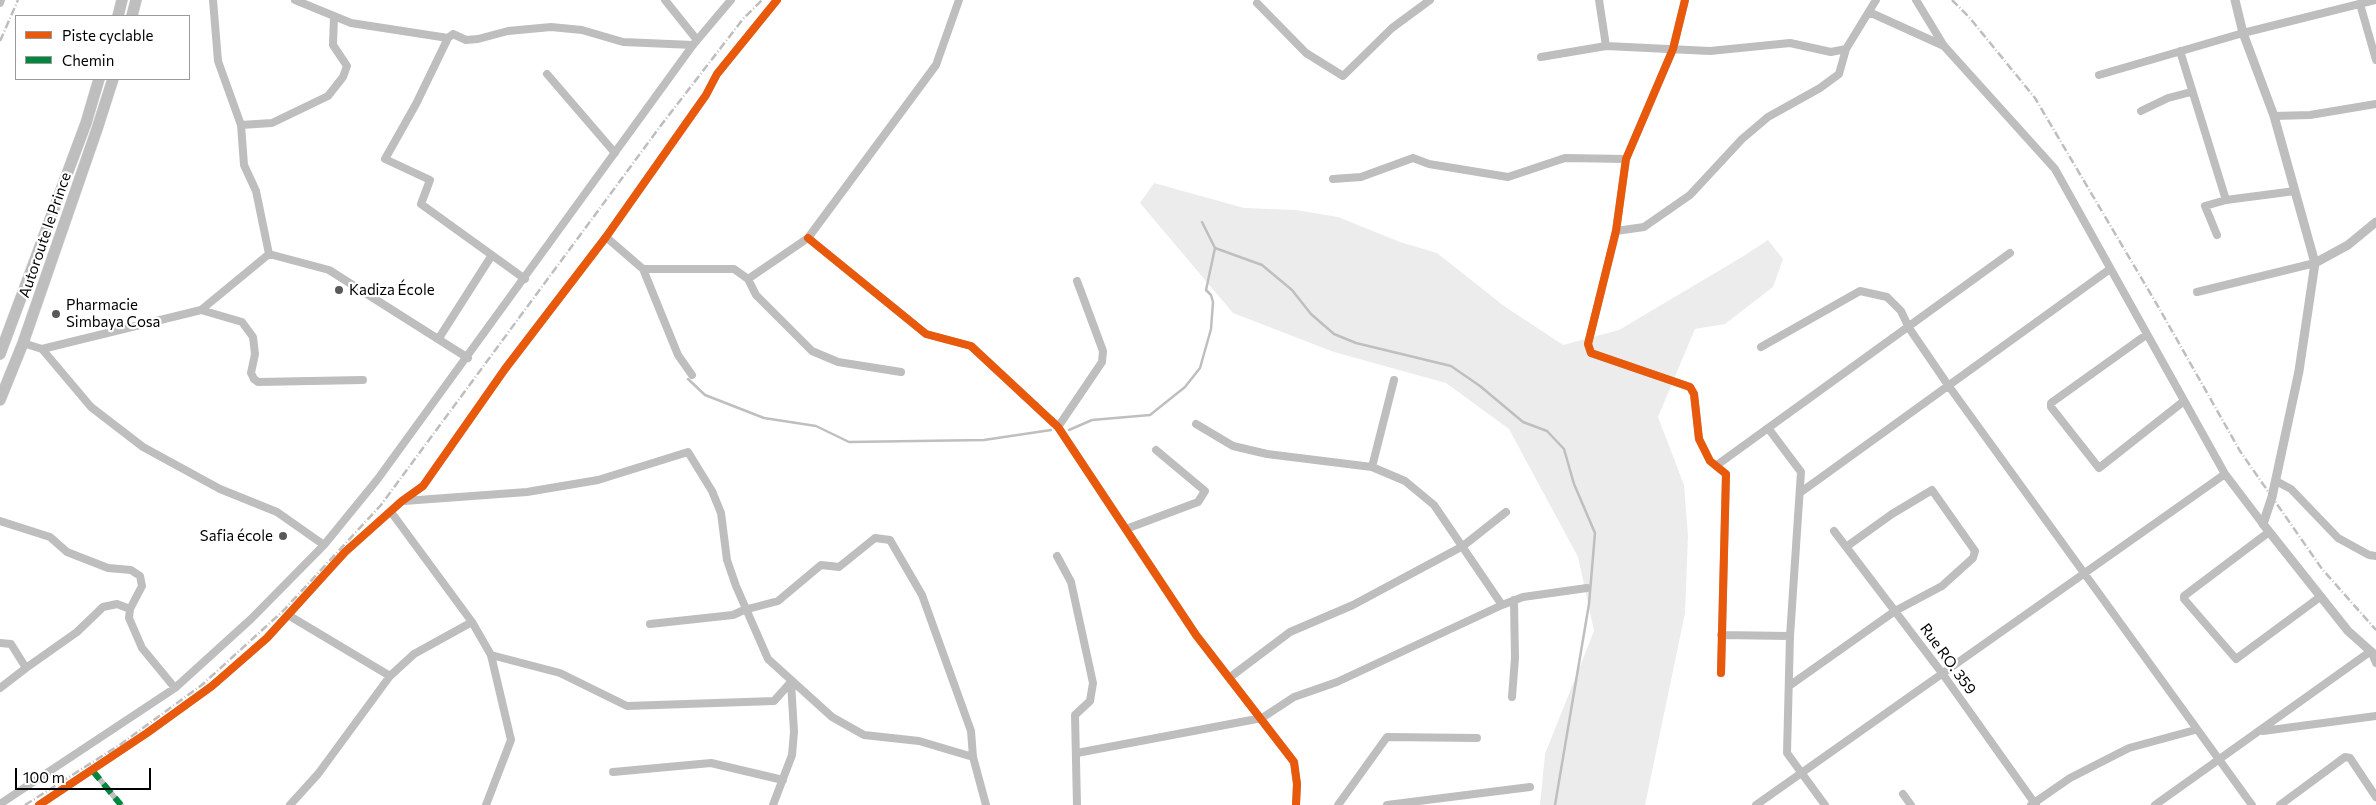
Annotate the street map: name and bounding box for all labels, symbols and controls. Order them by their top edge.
legend [15,15,190,80]
text: Piste cyclable [62,26,153,44]
text: Chemin [62,51,114,69]
street label: Autoroute le Prince [15,170,75,300]
place label: Kadiza École [349,281,435,299]
marker: Kadiza École [333,284,345,296]
place label: Pharmacie Simbaya Cosa [66,296,160,331]
marker: Pharmacie Simbaya Cosa [50,308,62,320]
place label: Safia école [200,527,273,545]
marker: Safia école [277,530,289,542]
street label: Rue RO. 359 [1916,620,1980,698]
scale bar [18,758,154,790]
text: 100 m [23,768,65,786]

